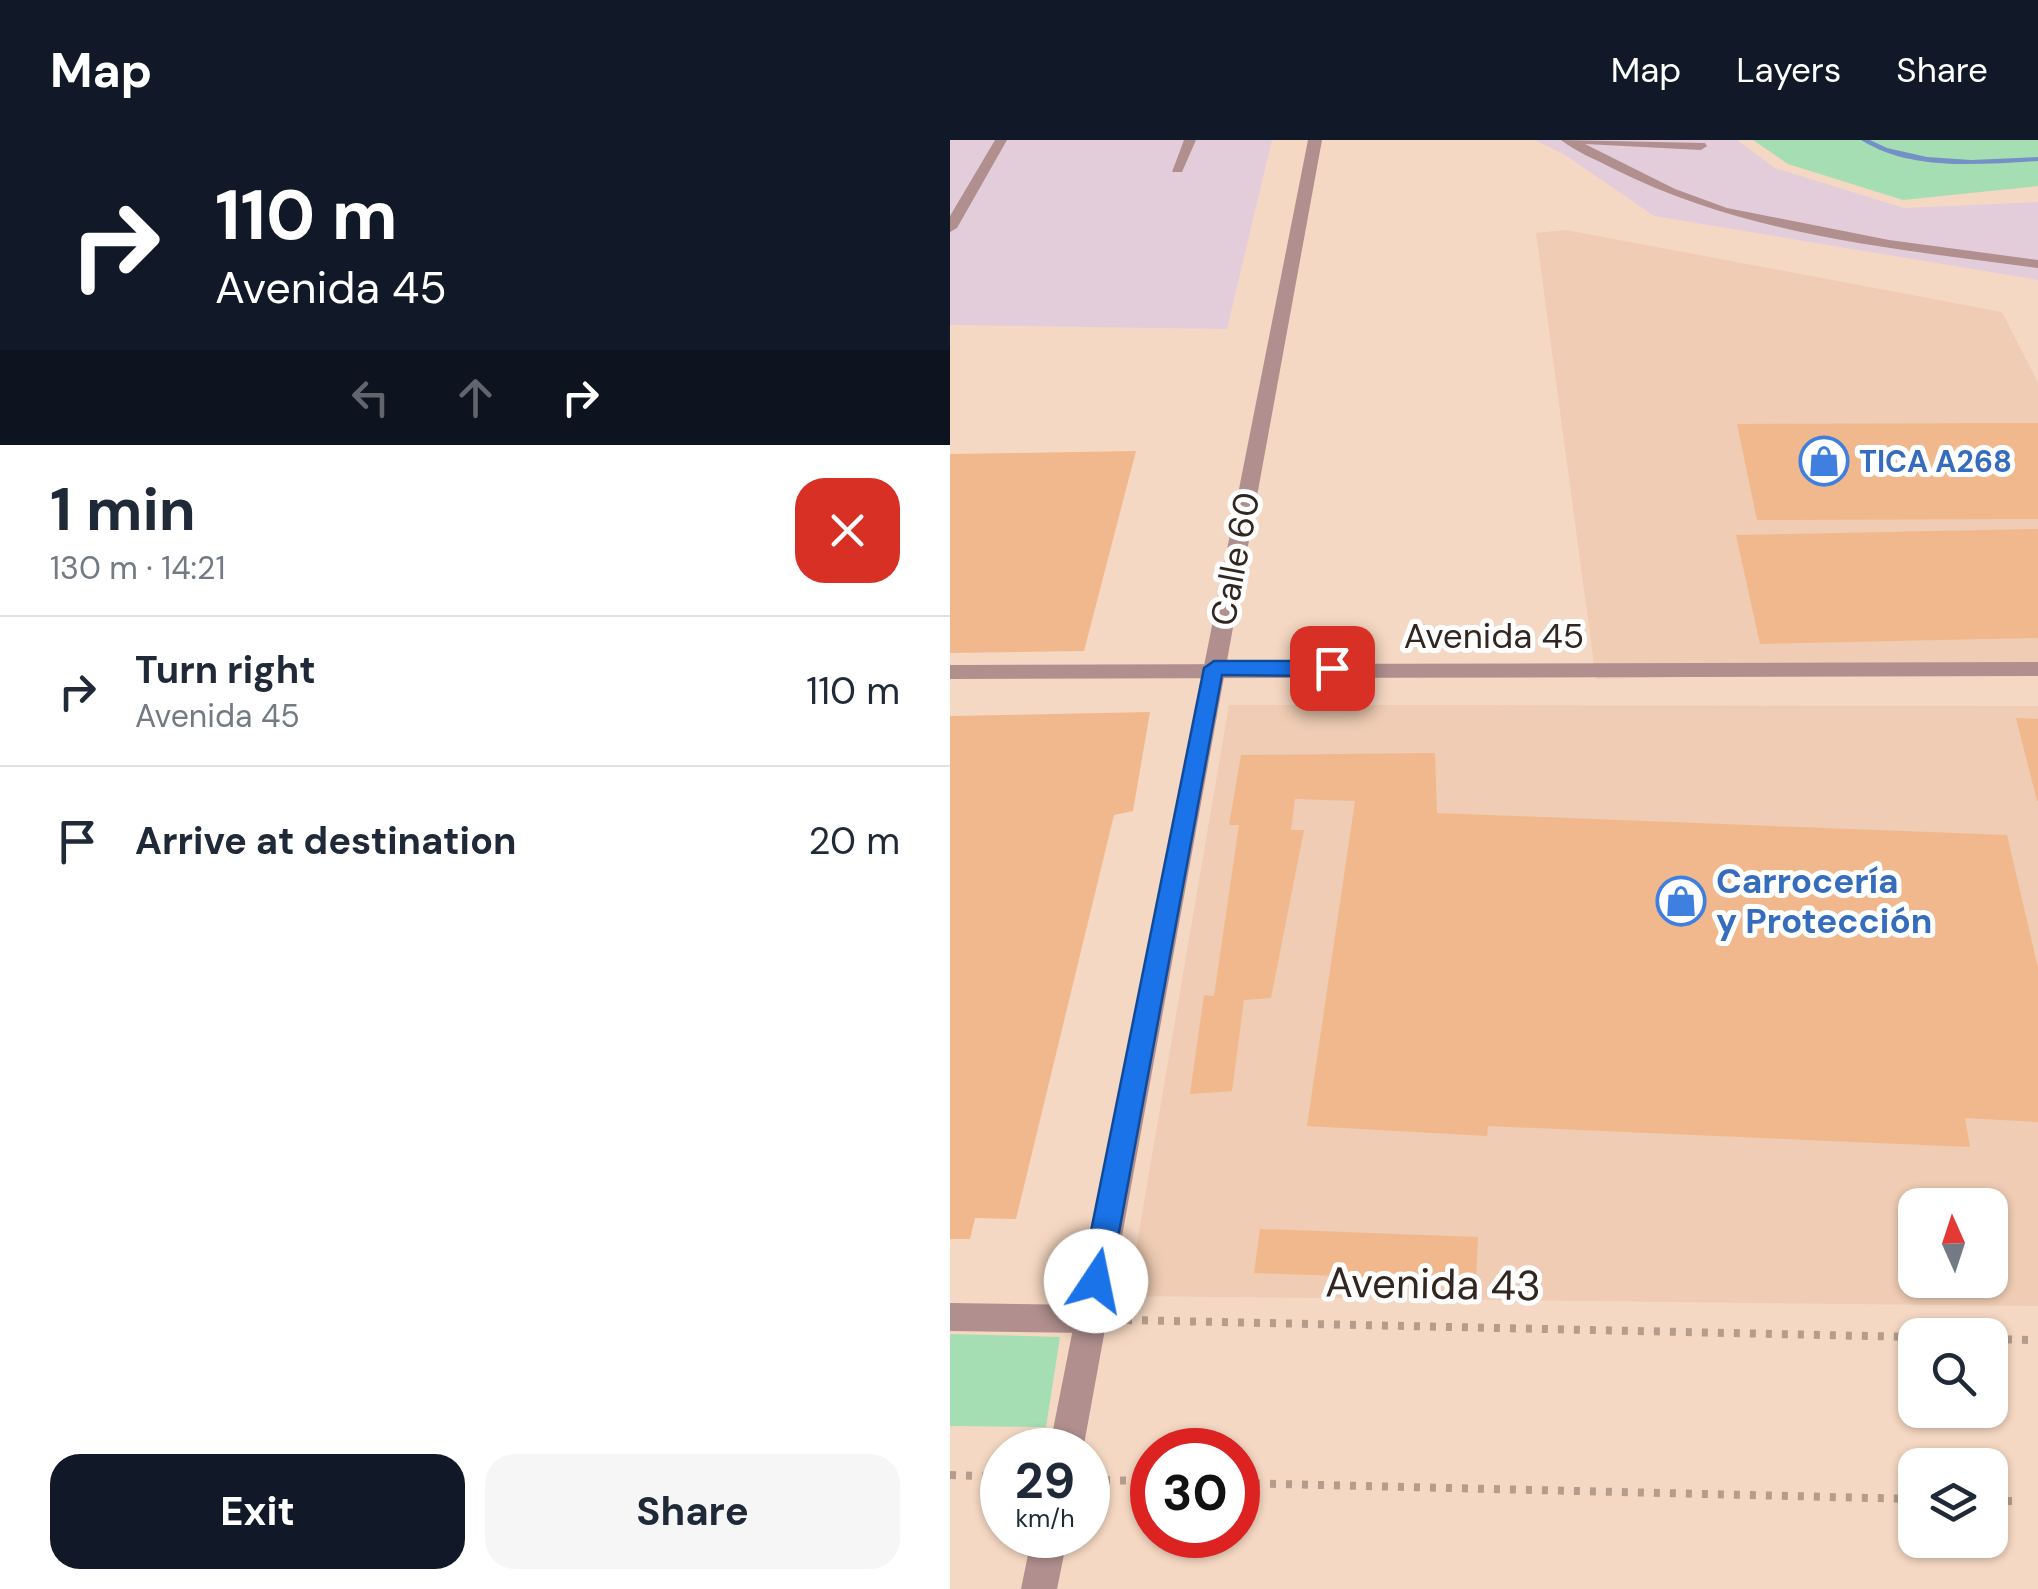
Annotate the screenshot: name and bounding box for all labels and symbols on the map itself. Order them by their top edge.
shop icon: TICA A268 [1798,435,1850,487]
place label: TICA A268 [1859,442,2012,481]
street label: Calle 60 [1200,488,1270,630]
street label: Avenida 45 [1404,613,1584,659]
pin [1290,626,1375,711]
place label: Carrocería y Protección [1716,858,1932,944]
shop icon: Carrocería y Protección [1655,875,1707,927]
north arrow [1898,1188,2008,1298]
position arrow [1044,1229,1148,1333]
street label: Avenida 43 [1325,1255,1541,1313]
speed limit sign: 30 [1130,1428,1260,1558]

